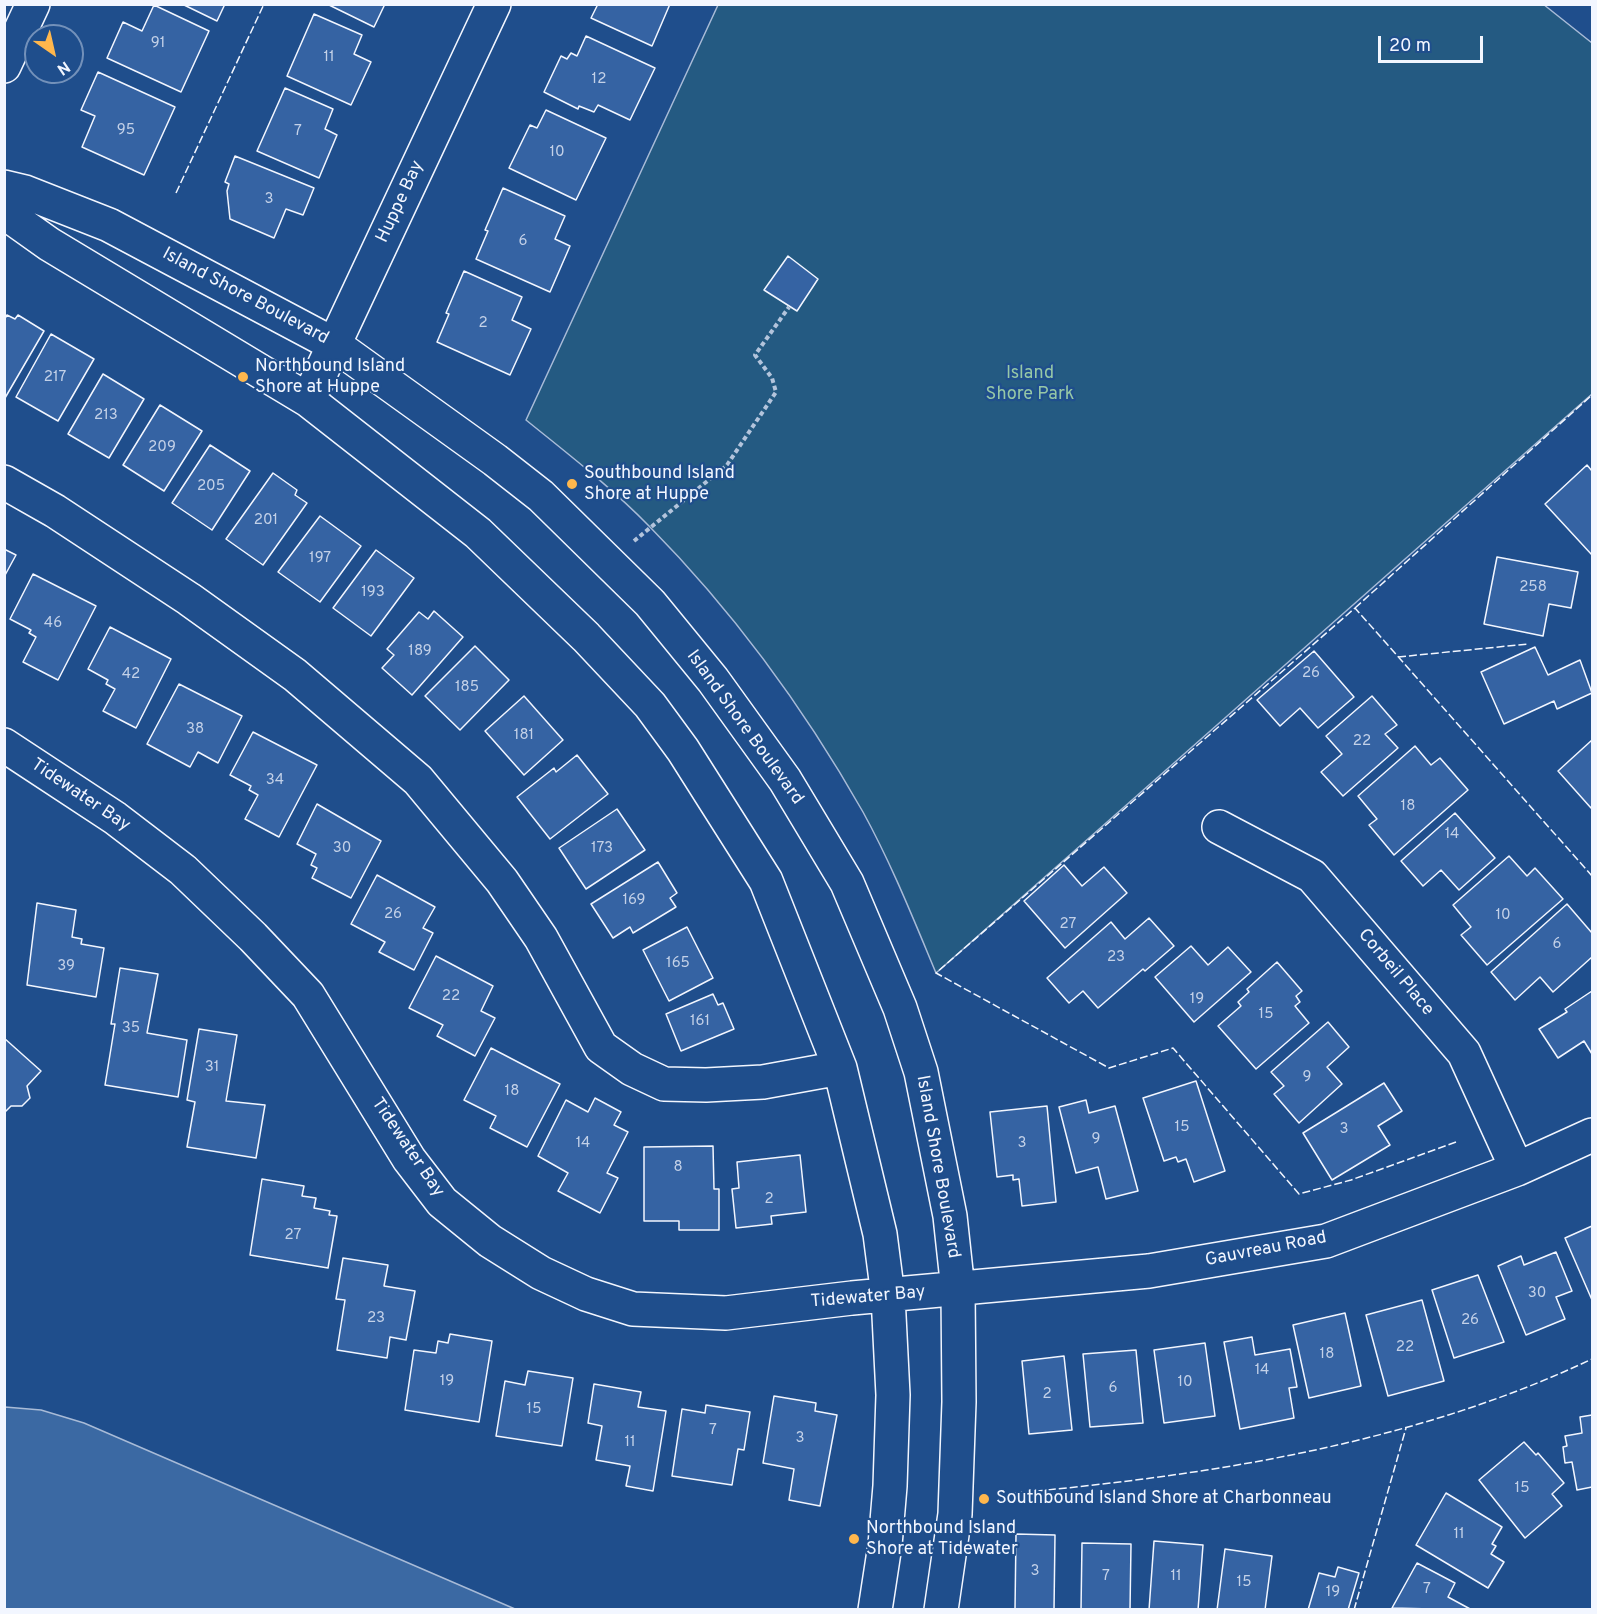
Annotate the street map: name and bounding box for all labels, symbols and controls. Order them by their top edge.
north arrow [24,24,84,84]
scale bar [1381,24,1486,62]
house number: 91 [151,35,165,53]
text: 20 m [1389,35,1431,58]
house number: 11 [323,49,335,67]
text: N [53,56,73,79]
house number: 12 [592,71,606,89]
house number: 95 [117,122,135,140]
house number: 7 [294,123,302,141]
house number: 10 [549,144,565,162]
street label: Huppe Bay [373,157,429,247]
house number: 3 [264,191,274,209]
house number: 6 [519,233,527,251]
street label: Island Shore Boulevard [158,244,332,350]
house number: 2 [478,315,488,333]
place label: Northbound Island Shore at Huppe [255,356,405,398]
park label: Island Shore Park [986,363,1074,406]
house number: 217 [44,369,66,387]
marker: Northbound Island Shore at Huppe [236,370,250,384]
house number: 213 [94,407,118,425]
house number: 209 [148,439,176,457]
place label: Southbound Island Shore at Huppe [584,463,735,506]
marker: Southbound Island Shore at Huppe [565,477,579,491]
house number: 205 [197,478,225,496]
house number: 201 [254,512,278,530]
house number: 197 [309,550,331,568]
house number: 258 [1519,579,1547,597]
house number: 193 [361,584,385,602]
house number: 46 [44,615,62,633]
house number: 189 [408,643,432,661]
street label: Island Shore Boulevard [681,647,807,809]
house number: 26 [1302,665,1320,683]
house number: 42 [122,666,140,684]
house number: 185 [455,679,479,697]
house number: 38 [186,721,204,739]
house number: 181 [514,727,534,745]
house number: 22 [1353,733,1371,751]
street label: Tidewater Bay [26,755,134,837]
house number: 34 [266,772,284,790]
house number: 18 [1401,798,1415,816]
house number: 14 [1445,826,1459,844]
house number: 30 [333,840,351,858]
house number: 173 [591,840,613,858]
house number: 169 [623,892,645,910]
house number: 26 [384,906,402,924]
house number: 10 [1495,907,1511,925]
house number: 27 [1060,916,1076,934]
street label: Corbeil Place [1352,925,1438,1021]
house number: 6 [1553,936,1561,954]
house number: 23 [1107,949,1125,967]
house number: 165 [666,955,690,973]
house number: 39 [57,958,75,976]
house number: 22 [442,988,460,1006]
house number: 19 [1190,991,1204,1009]
house number: 15 [1259,1006,1273,1024]
house number: 161 [690,1013,710,1031]
house number: 35 [122,1020,140,1038]
house number: 31 [205,1059,219,1077]
house number: 9 [1303,1069,1311,1087]
street label: Island Shore Boulevard [910,1074,964,1260]
house number: 18 [505,1083,519,1101]
street label: Tidewater Bay [366,1094,448,1202]
house number: 15 [1175,1119,1189,1137]
house number: 3 [1339,1121,1349,1139]
house number: 9 [1092,1131,1100,1149]
house number: 14 [576,1135,590,1153]
house number: 3 [1017,1135,1027,1153]
house number: 8 [673,1159,683,1177]
house number: 2 [764,1191,774,1209]
house number: 27 [285,1227,301,1245]
street label: Gauvreau Road [1203,1228,1329,1272]
street label: Tidewater Bay [810,1282,926,1314]
house number: 30 [1528,1285,1546,1303]
house number: 23 [367,1310,385,1328]
house number: 26 [1461,1312,1479,1330]
house number: 22 [1396,1339,1414,1357]
house number: 18 [1320,1346,1334,1364]
house number: 14 [1255,1362,1269,1380]
house number: 19 [440,1373,454,1391]
house number: 10 [1177,1374,1193,1392]
house number: 6 [1109,1380,1117,1398]
house number: 2 [1042,1386,1052,1404]
house number: 15 [527,1401,541,1419]
house number: 7 [709,1422,717,1440]
house number: 3 [795,1430,805,1448]
house number: 11 [624,1434,636,1452]
house number: 15 [1515,1480,1529,1498]
place label: Southbound Island Shore at Charbonneau [996,1488,1332,1510]
marker: Southbound Island Shore at Charbonneau [977,1492,991,1506]
place label: Northbound Island Shore at Tidewater [866,1518,1018,1561]
house number: 11 [1453,1526,1465,1544]
marker: Northbound Island Shore at Tidewater [847,1532,861,1546]
house number: 3 [1030,1563,1040,1581]
house number: 7 [1102,1568,1110,1586]
house number: 11 [1170,1568,1182,1586]
house number: 15 [1237,1574,1251,1592]
house number: 7 [1423,1581,1431,1599]
house number: 19 [1326,1584,1340,1602]

